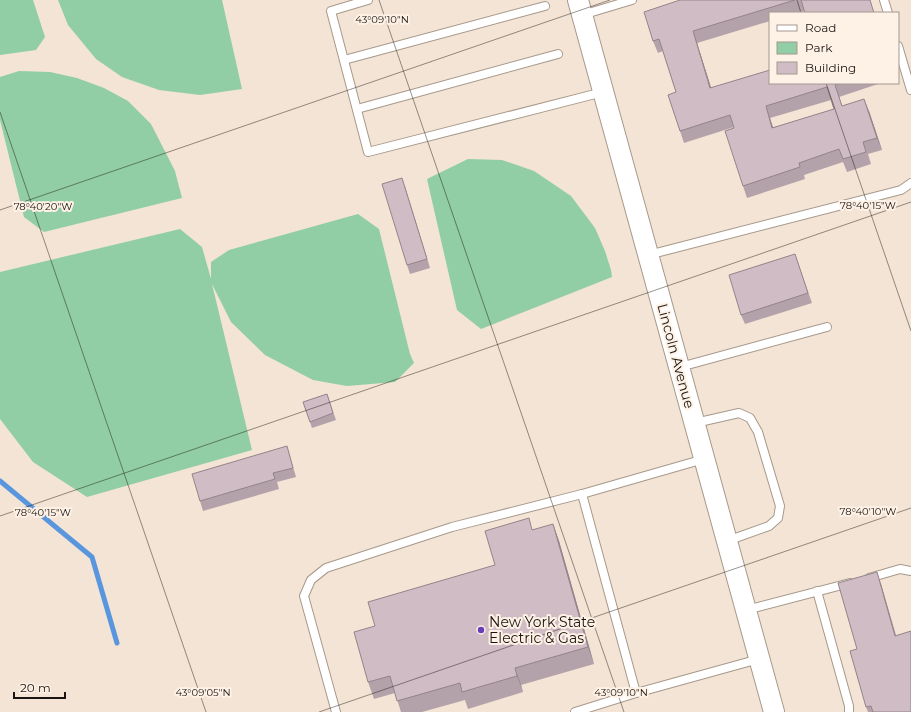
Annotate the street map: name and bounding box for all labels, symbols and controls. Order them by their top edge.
legend [769,12,899,84]
text: 43°09'10"N [355,13,409,26]
text: Road [805,20,836,35]
text: Park [805,40,833,55]
text: Building [805,60,856,75]
text: 78°40'15"W [840,199,896,212]
text: 78°40'20"W [14,200,72,213]
street label: Lincoln Avenue [653,302,699,410]
text: 78°40'10"W [840,505,896,518]
text: 78°40'15"W [15,506,71,519]
place label: New York State Electric & Gas [489,613,595,647]
marker: New York State Electric & Gas [476,625,486,635]
scale bar [14,674,65,700]
text: 20 m [20,680,51,695]
text: 43°09'05"N [175,686,231,699]
text: 43°09'10"N [594,686,648,699]

